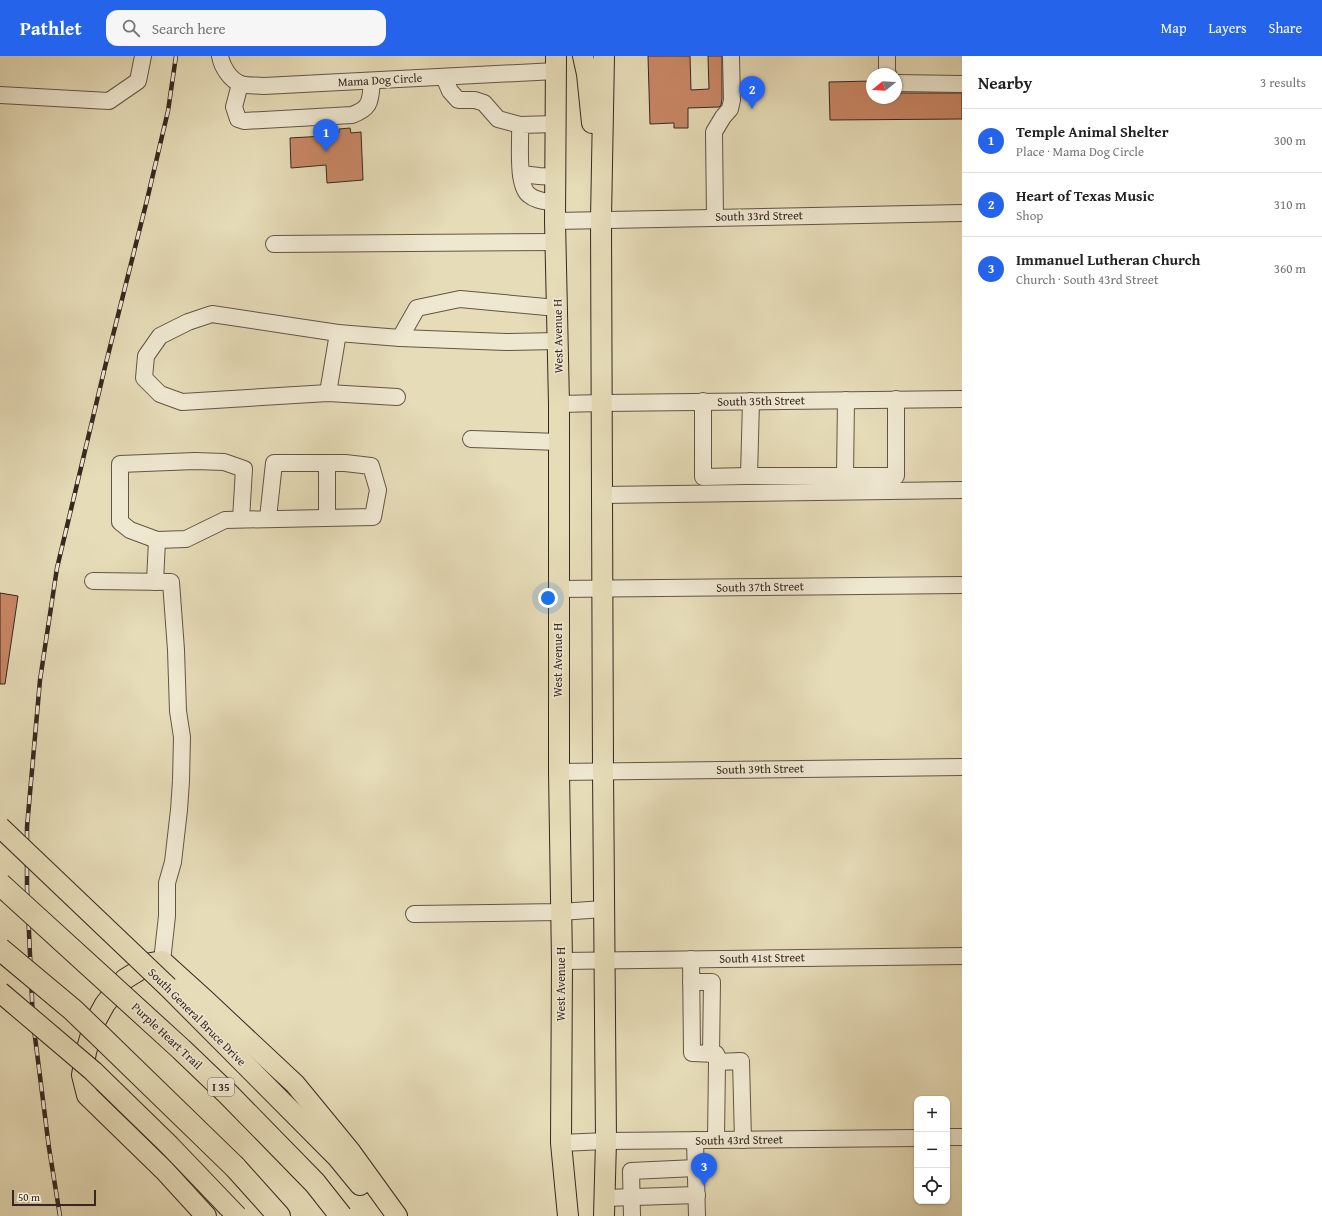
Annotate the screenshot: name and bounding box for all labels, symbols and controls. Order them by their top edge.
search box [106,10,386,46]
text: Pathlet [20,14,82,42]
icon: search [120,17,142,39]
text: Search here [152,18,226,39]
text: Map [1161,18,1187,38]
text: Layers [1209,18,1247,38]
text: Share [1269,18,1302,38]
north arrow [866,68,902,104]
street label: Mama Dog Circle [337,69,423,90]
text: Nearby [978,70,1032,95]
text: 3 results [1260,73,1306,92]
pin: 2 [739,76,765,109]
pin: 1 [313,119,339,152]
text: Temple Animal Shelter [1016,121,1169,142]
text: 1 [988,131,994,150]
text: 300 m [1274,131,1306,150]
text: Place · Mama Dog Circle [1016,142,1144,161]
text: Heart of Texas Music [1016,185,1154,206]
text: 2 [988,195,994,214]
text: 310 m [1274,195,1306,214]
street label: South 33rd Street [715,206,804,225]
text: Shop [1016,206,1043,225]
text: Immanuel Lutheran Church [1016,249,1200,270]
text: 3 [988,259,994,278]
text: 360 m [1274,259,1306,278]
text: Church · South 43rd Street [1016,270,1159,289]
street label: West Avenue H [548,299,567,373]
street label: South 35th Street [717,391,806,410]
street label: South 37th Street [716,577,805,596]
your location [538,588,558,608]
street label: West Avenue H [549,623,566,697]
street label: South 39th Street [716,759,805,778]
street label: West Avenue H [552,947,569,1021]
street label: South 41st Street [719,948,806,967]
street label: South General Bruce Drive [145,964,250,1070]
street label: Purple Heart Trail [128,998,207,1073]
road number: I 35 [208,1078,234,1096]
map controls [914,1096,950,1204]
button: + [914,1096,950,1132]
street label: South 43rd Street [695,1130,784,1149]
button: − [914,1132,950,1168]
pin: 3 [691,1153,717,1186]
button: locate [914,1168,950,1204]
scale bar [12,1188,96,1207]
text: 50 m [18,1189,40,1205]

